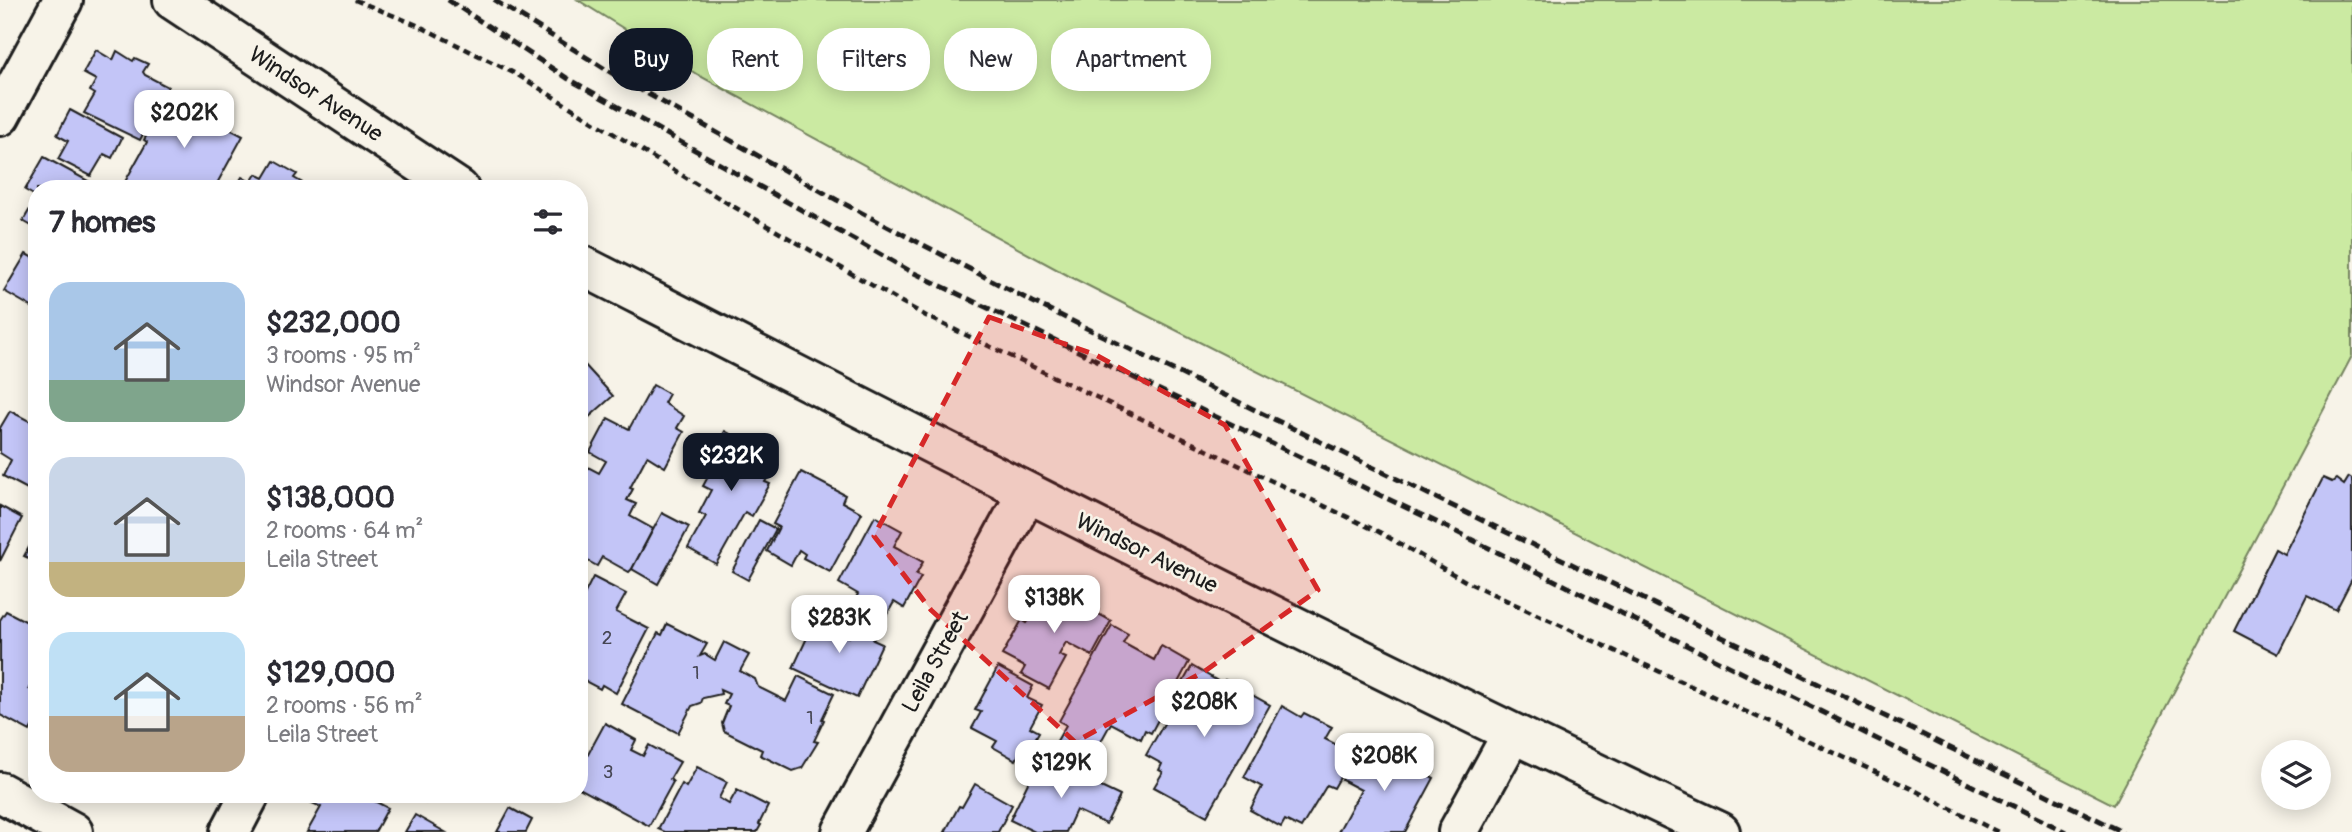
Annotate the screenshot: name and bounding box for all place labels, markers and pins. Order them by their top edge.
pin: $202K [135,90,233,150]
pin: $232K [682,434,780,493]
pin: $138K [1005,576,1103,635]
pin: $283K [790,596,888,655]
pin: $208K [1155,680,1253,739]
pin: $208K [1335,734,1433,793]
pin: $129K [1012,740,1110,800]

